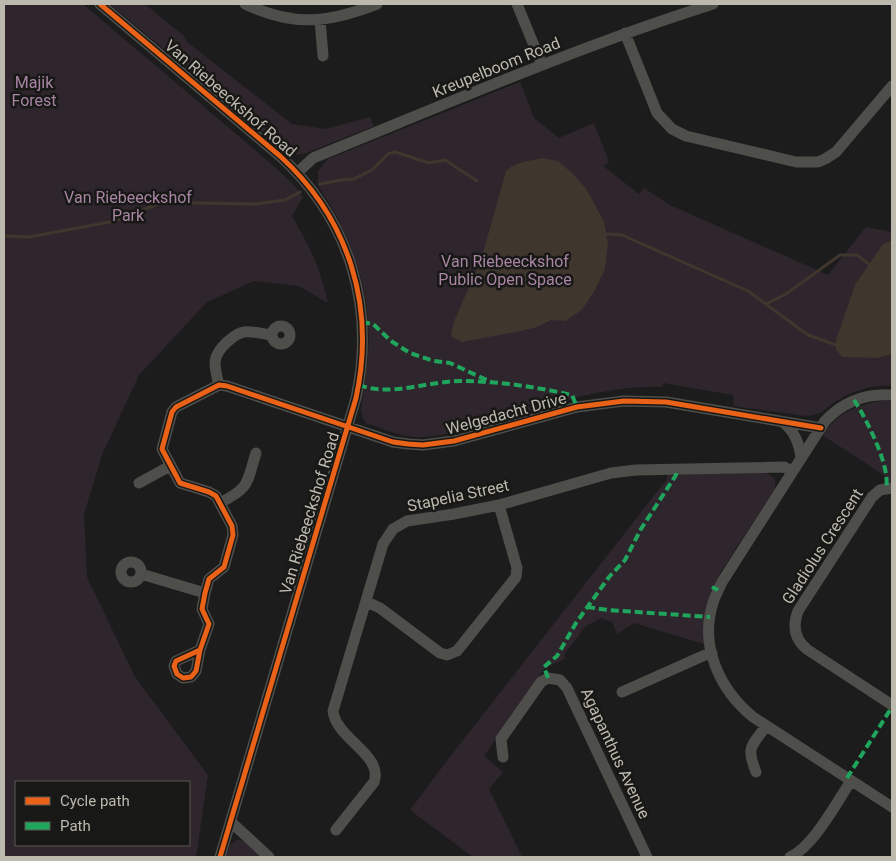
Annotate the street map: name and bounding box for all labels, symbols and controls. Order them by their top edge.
street label: Kreupelboom Road [430,33,563,102]
street label: Van Riebeeckshof Road [161,36,300,161]
park label: Majik Forest [11,73,57,110]
park label: Van Riebeeckshof Park [64,188,192,225]
park label: Van Riebeeckshof Public Open Space [438,252,572,289]
street label: Welgedacht Drive [444,388,568,439]
street label: Van Riebeeckshof Road [276,430,343,596]
street label: Stapelia Street [405,475,511,516]
street label: Gladiolus Crescent [778,485,867,608]
street label: Agapanthus Avenue [577,685,654,822]
legend [15,781,190,846]
text: Cycle path [60,792,130,810]
text: Path [60,817,91,835]

